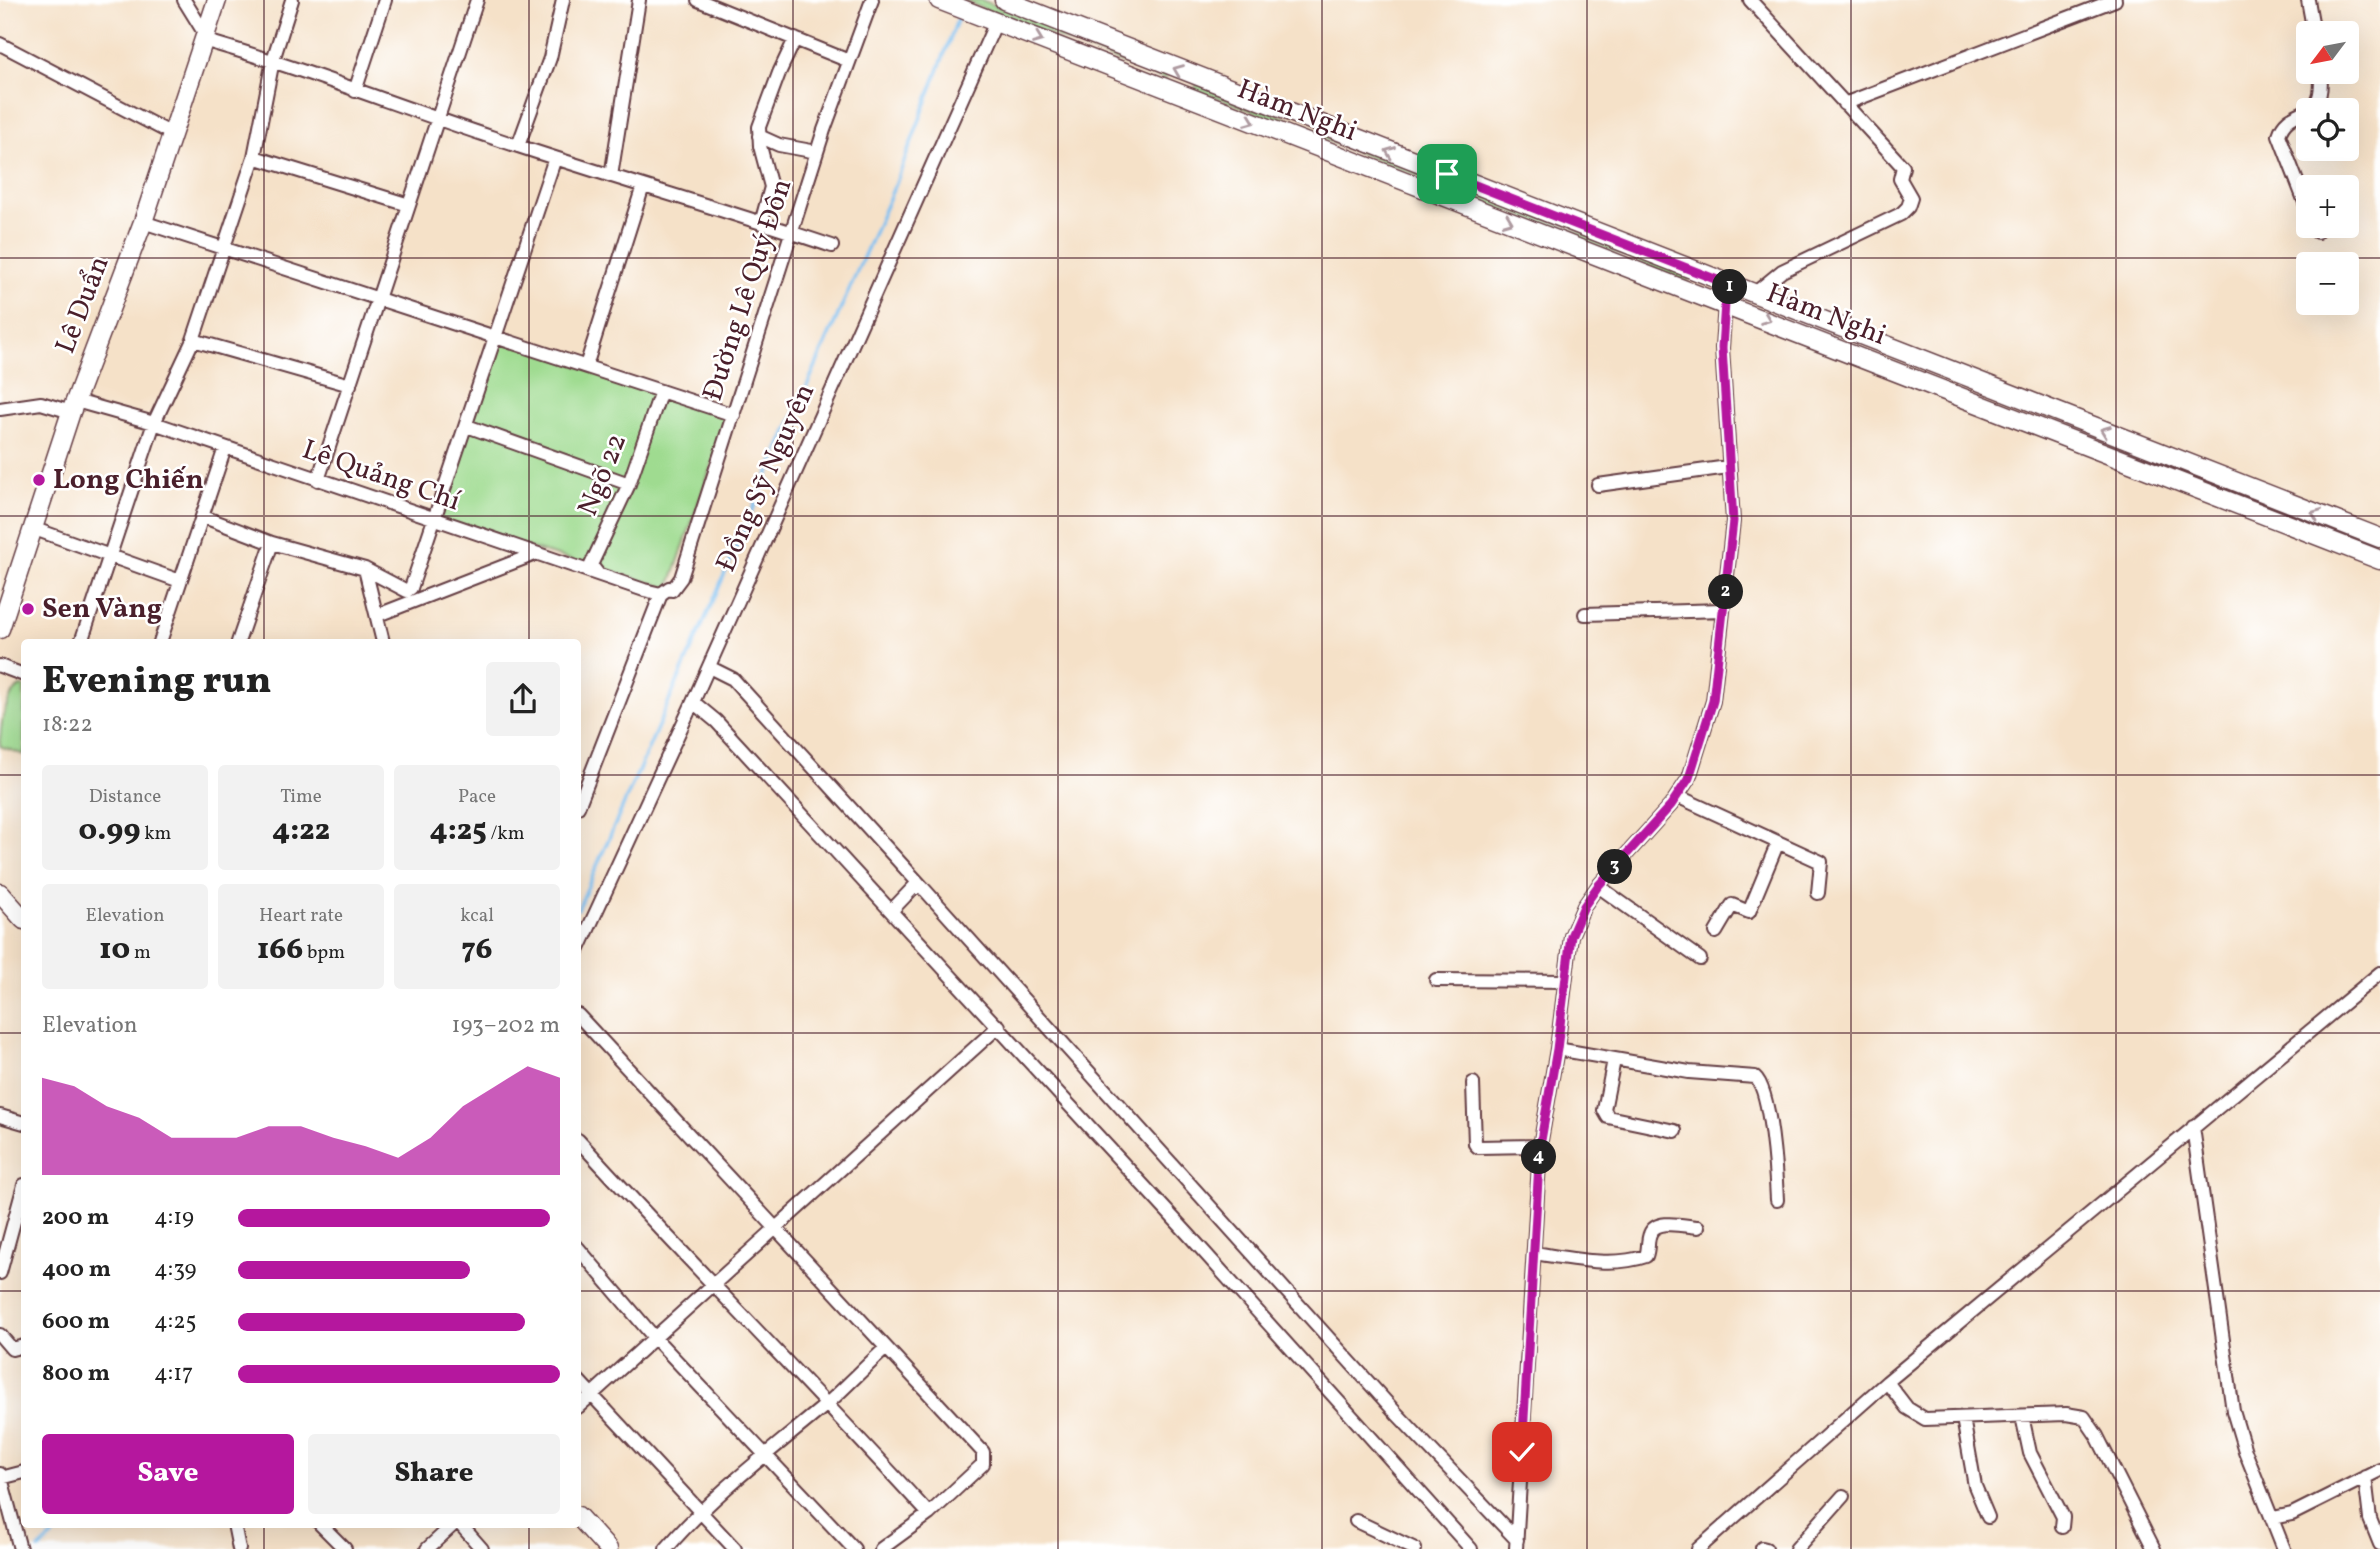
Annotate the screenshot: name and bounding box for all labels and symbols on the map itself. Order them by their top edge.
north arrow [2296,21,2359,84]
one-way arrow [1032,30,1044,44]
one-way arrow [1173,64,1185,78]
street label: Hàm Nghi [1231,70,1363,152]
one-way arrow [1244,113,1256,127]
pin [1417,144,1477,204]
one-way arrow [1385,146,1397,160]
street label: Đường Lê Quý Đôn [694,174,802,406]
one-way arrow [1502,212,1514,226]
street label: Lê Duẩn [47,251,119,359]
pin: 1 [1712,270,1748,304]
street label: Hàm Nghi [1760,274,1892,356]
one-way arrow [1760,311,1772,325]
street label: Đồng Sỹ Nguyên [707,378,825,578]
one-way arrow [2099,425,2111,439]
street label: Ngõ 22 [569,428,637,522]
street label: Lê Quảng Chí [297,431,466,521]
place label: Long Chiến [53,461,204,500]
marker: Long Chiến [31,472,47,488]
one-way arrow [2311,508,2323,522]
pin: 2 [1708,574,1744,610]
place label: Sen Vàng [42,590,162,629]
marker: Sen Vàng [20,601,36,617]
pin: 3 [1598,850,1632,884]
pin: 4 [1522,1140,1556,1174]
pin [1492,1422,1552,1482]

